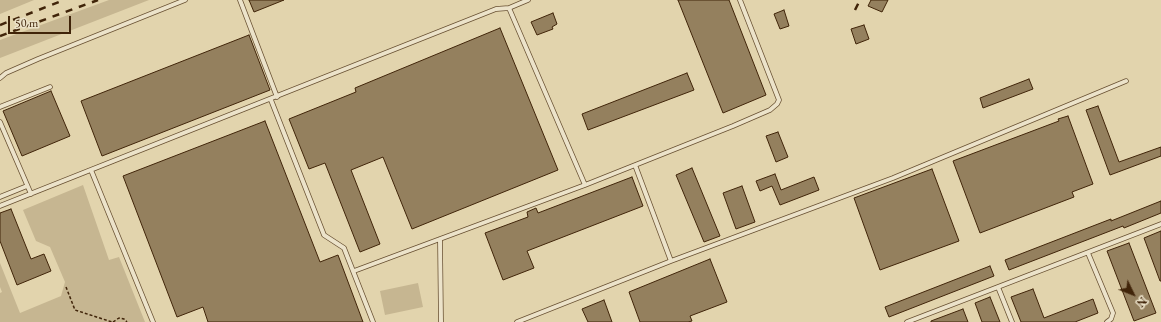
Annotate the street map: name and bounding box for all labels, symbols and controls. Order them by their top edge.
scale bar [10,8,73,34]
text: 50 m [15,15,38,31]
north arrow [1113,274,1153,314]
text: N [1134,294,1150,310]

